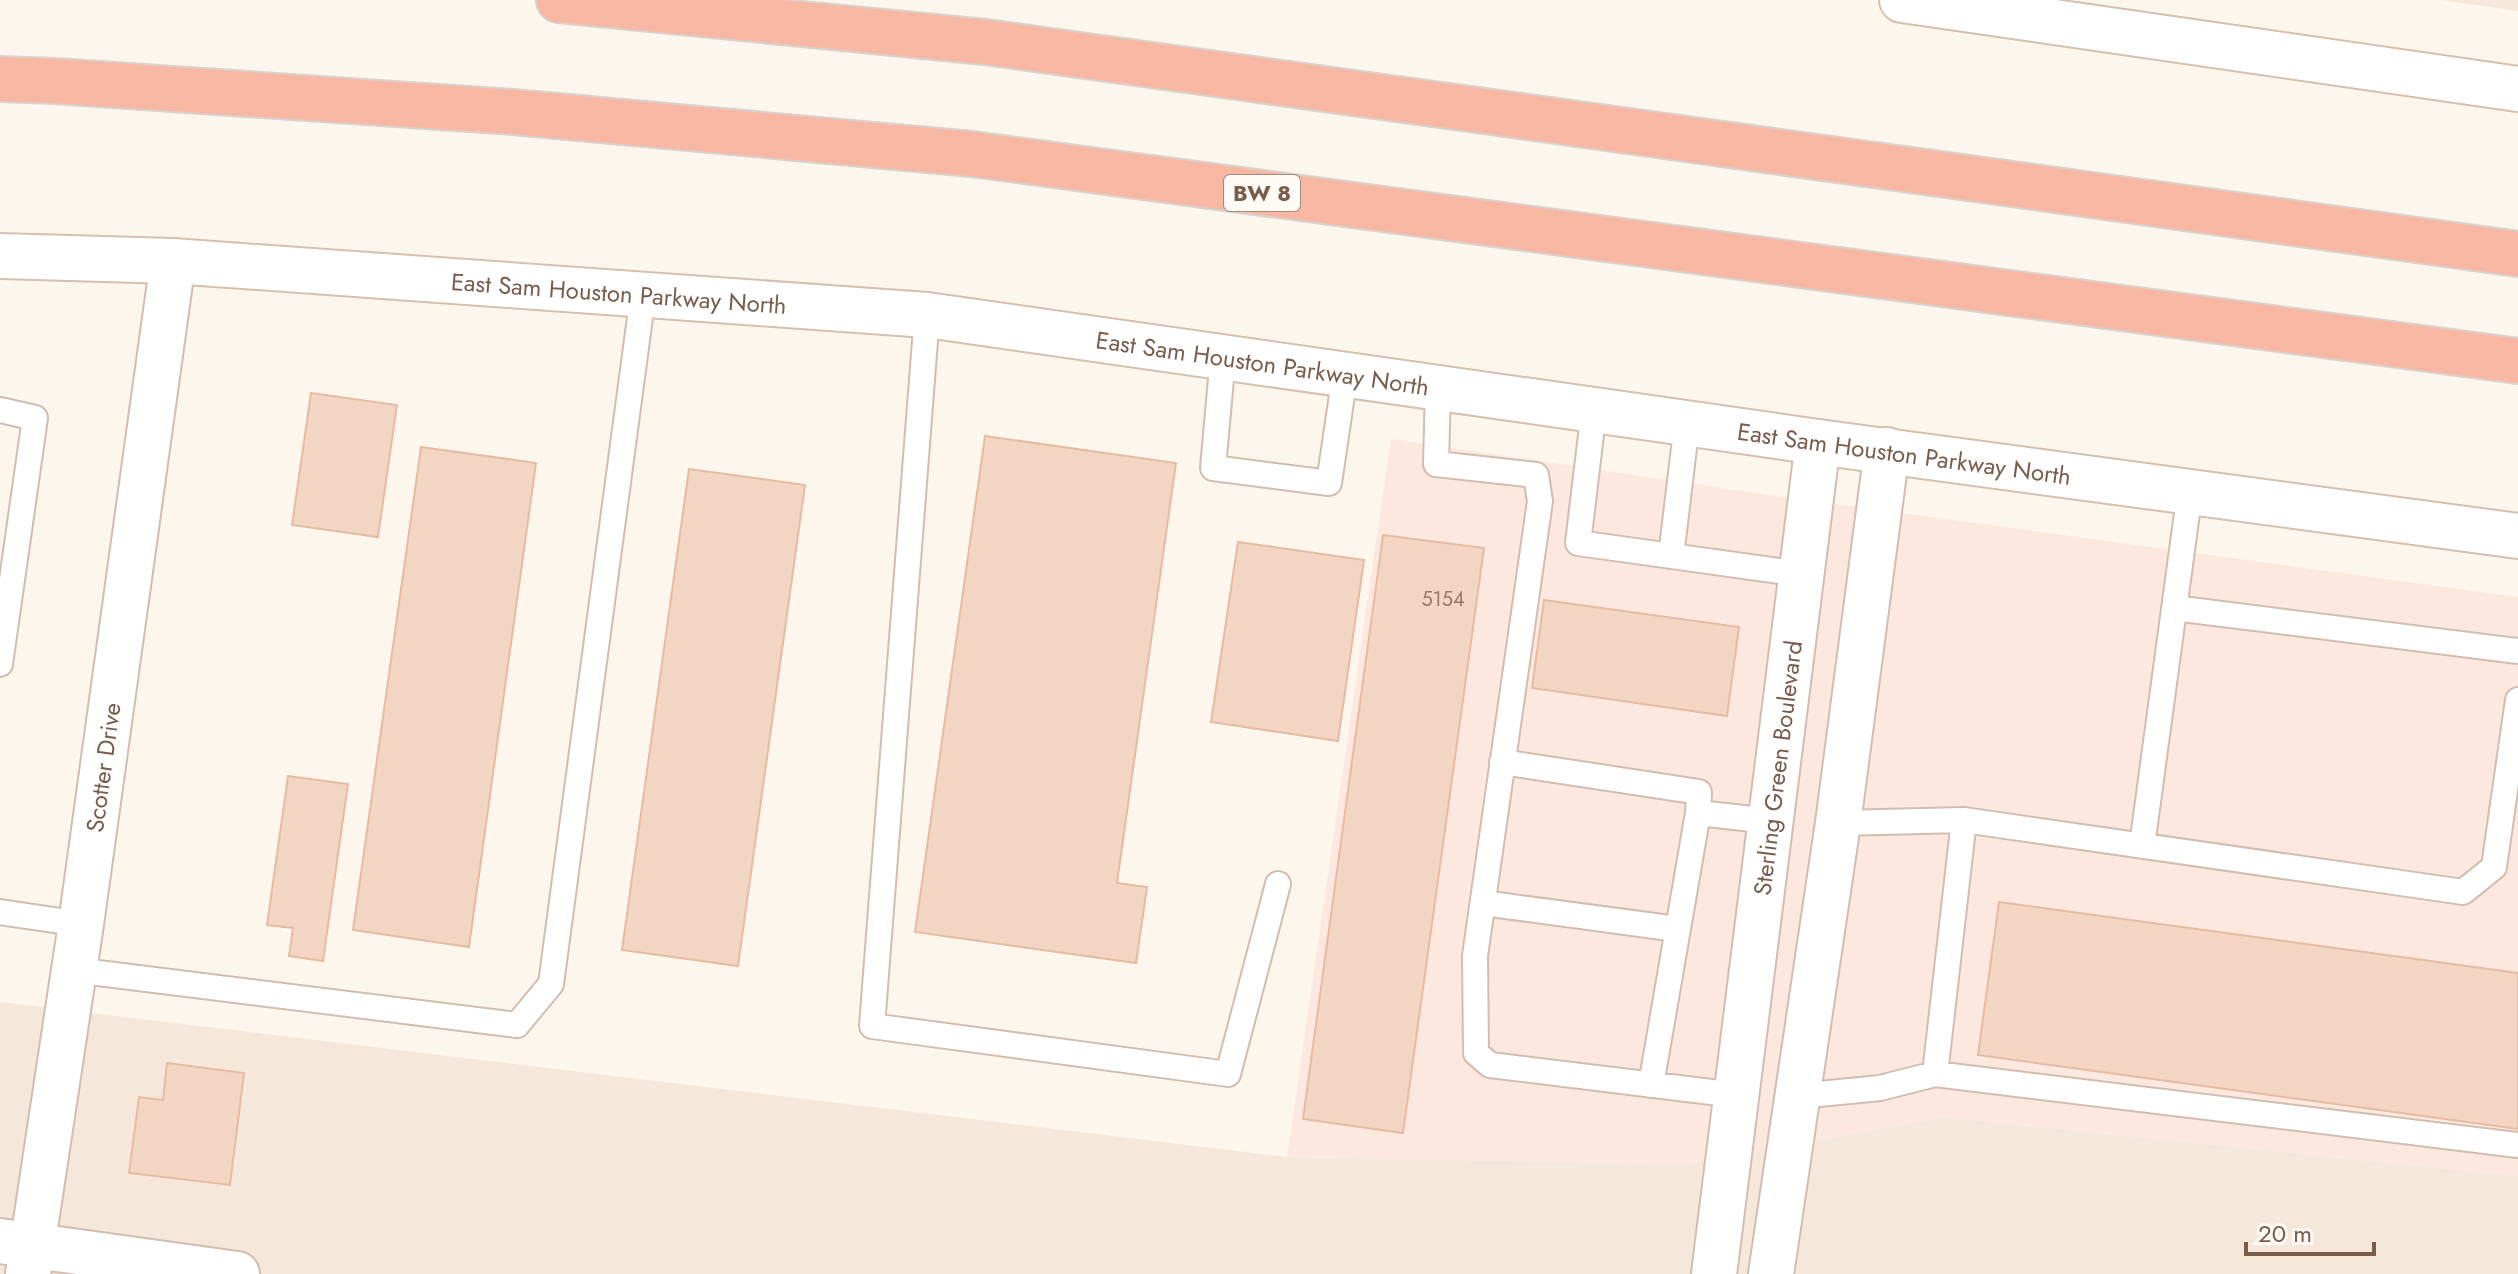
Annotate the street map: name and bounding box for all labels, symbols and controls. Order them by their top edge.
road number: BW 8 [1224,175,1300,211]
street label: East Sam Houston Parkway North [450,263,788,322]
street label: East Sam Houston Parkway North [1094,322,1432,404]
street label: East Sam Houston Parkway North [1735,413,2073,493]
house number: 5154 [1421,585,1465,614]
street label: Sterling Green Boulevard [1744,638,1811,897]
street label: Scotter Drive [76,700,129,835]
scale bar [2246,1206,2374,1256]
text: 20 m [2258,1216,2312,1251]

